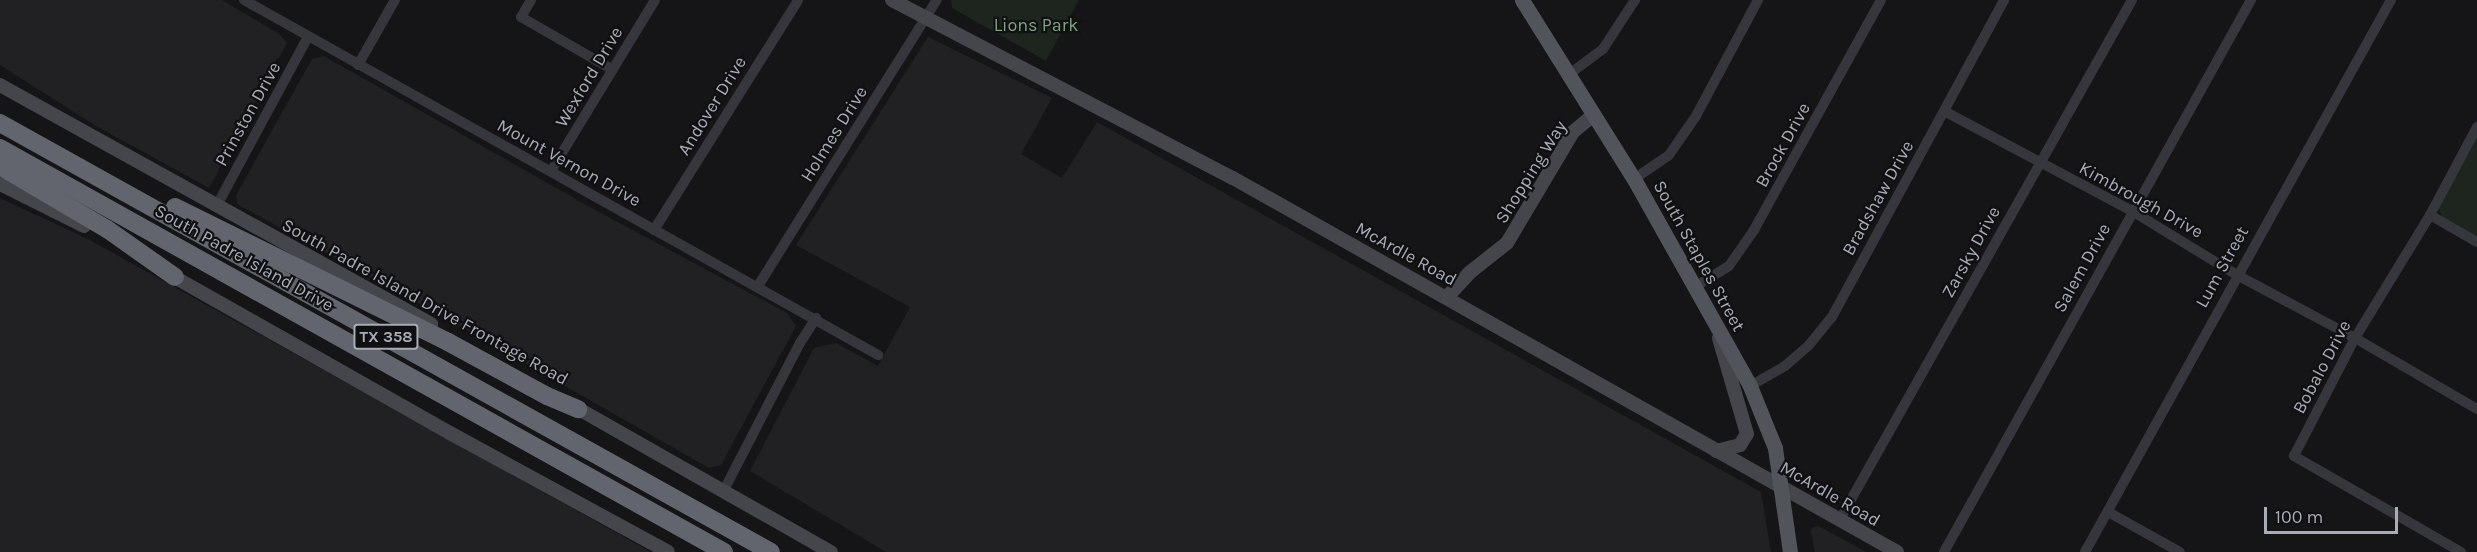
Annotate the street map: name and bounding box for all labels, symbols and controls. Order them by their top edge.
park label: Lions Park [994,14,1078,36]
street label: Wexford Drive [551,23,627,131]
street label: Andover Drive [673,52,751,160]
street label: Prinston Drive [210,58,286,170]
street label: Holmes Drive [796,82,872,186]
street label: Brock Drive [1751,99,1815,191]
street label: Mount Vernon Drive [493,115,645,211]
street label: Shopping Way [1491,117,1571,227]
street label: Bradshaw Drive [1838,137,1918,259]
street label: Kimbrough Drive [2075,157,2207,243]
street label: South Staples Street [1649,177,1749,335]
street label: South Padre Island Drive [151,200,337,316]
street label: Zarsky Drive [1937,203,2005,301]
street label: South Padre Island Drive Frontage Road [278,214,572,390]
street label: McArdle Road [1352,217,1460,291]
street label: Salem Drive [2049,220,2115,316]
street label: Lum Street [2191,222,2253,312]
street label: Bobalo Drive [2288,317,2356,417]
road number: TX 358 [353,324,419,350]
street label: McArdle Road [1776,457,1884,531]
scale bar [2267,495,2400,533]
text: 100 m [2275,506,2323,528]

